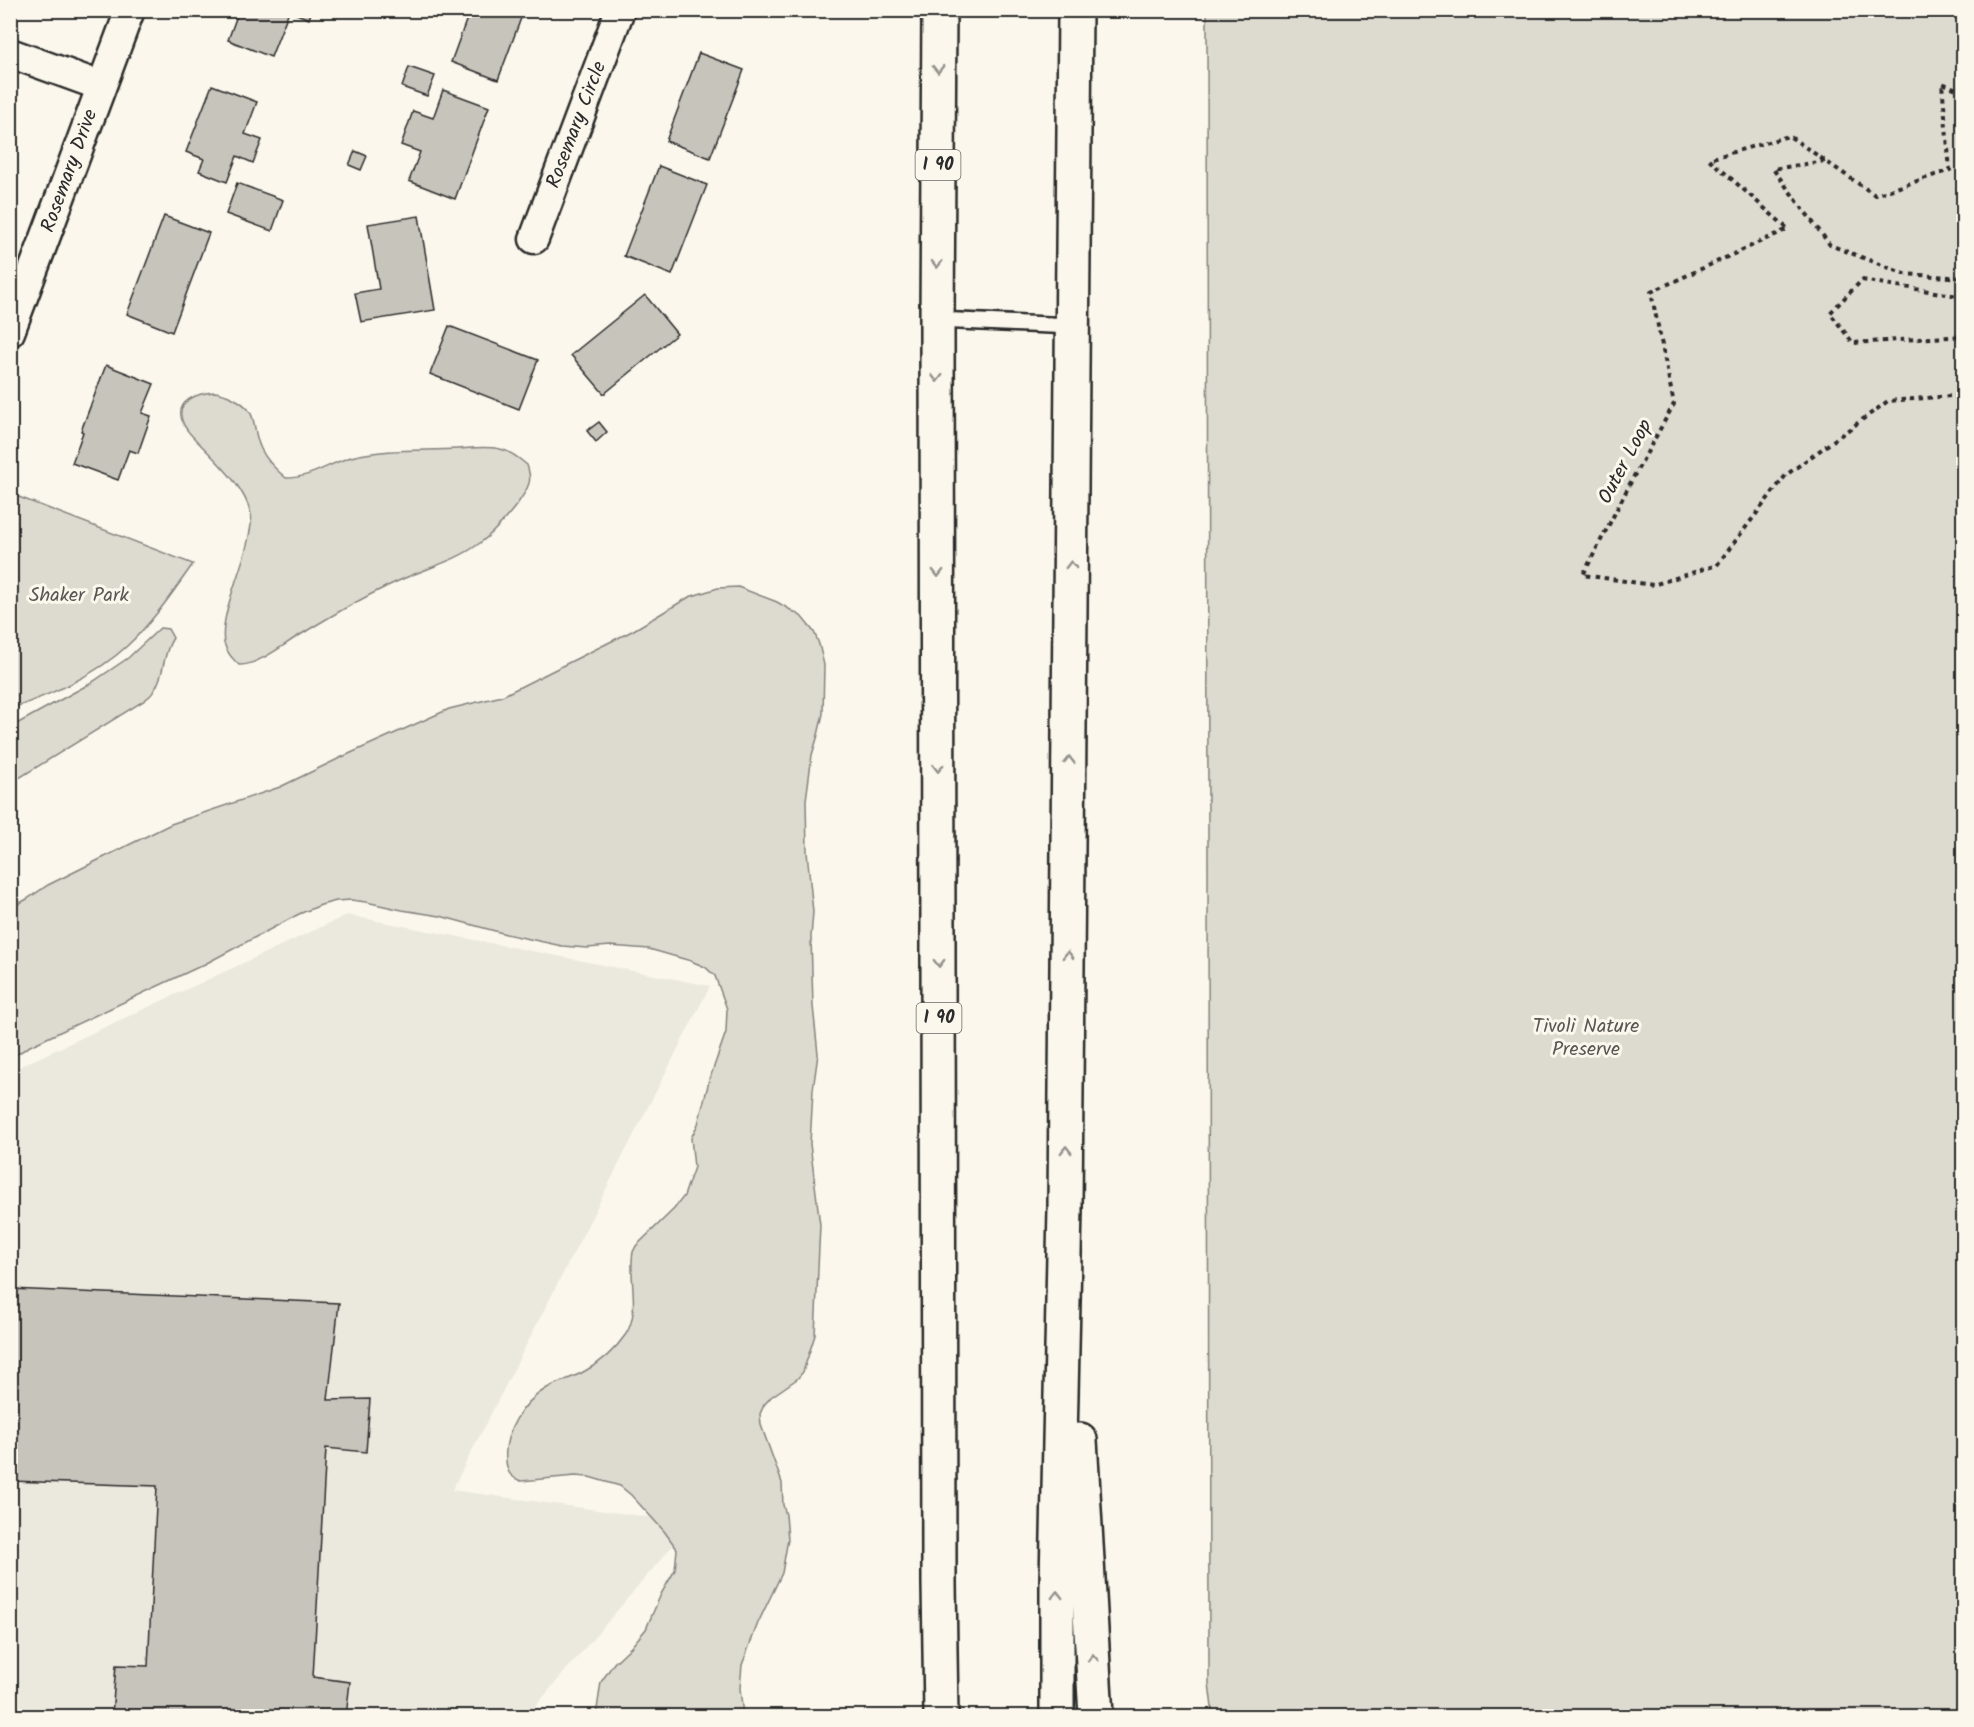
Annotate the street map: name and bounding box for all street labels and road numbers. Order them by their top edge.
street label: Rosemary Circle [538,57,616,193]
street label: Rosemary Drive [33,105,107,237]
road number: I 90 [916,150,960,180]
street label: Outer Loop [1590,414,1662,510]
road number: I 90 [916,1003,962,1033]

